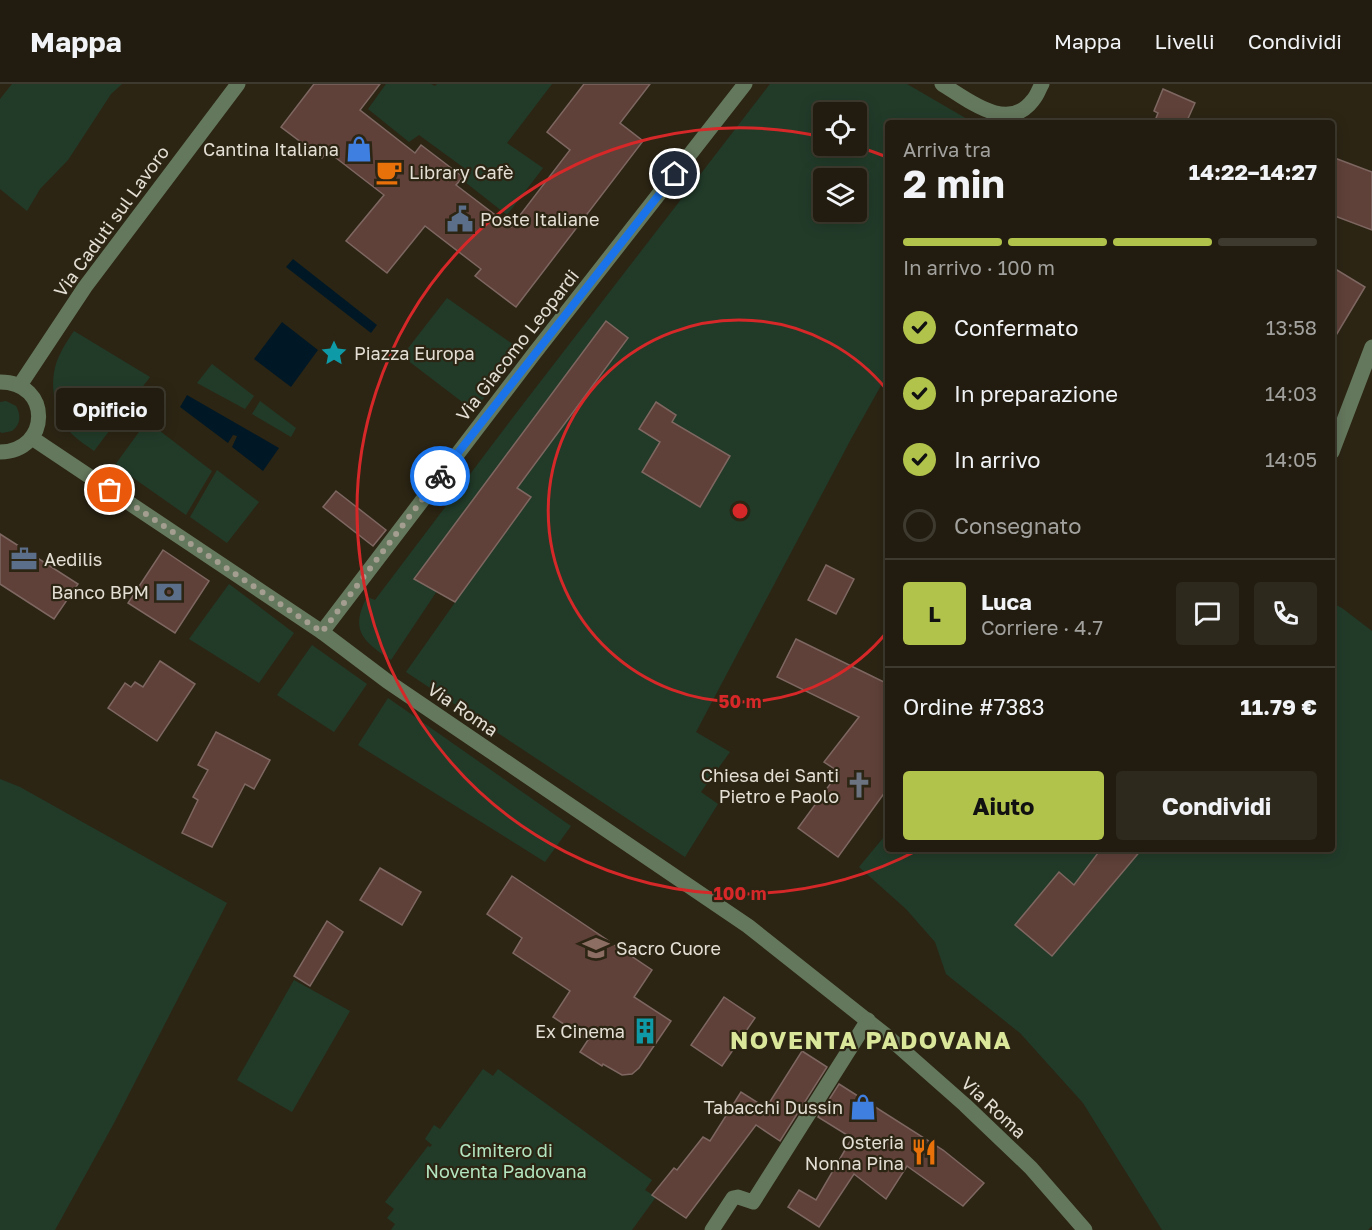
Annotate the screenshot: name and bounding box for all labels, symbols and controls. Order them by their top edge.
text: Mappa [30,25,122,58]
text: Mappa [1054,28,1122,54]
text: Livelli [1155,28,1215,54]
text: Condividi [1248,28,1342,54]
map controls [813,102,867,222]
button: locate [813,102,867,156]
shop icon: Cantina Italiana [344,134,374,164]
text: Arriva tra [903,137,991,161]
place label: Cantina Italiana [203,138,339,160]
street label: Via Caduti sul Lavoro [49,141,173,301]
pin [649,148,700,199]
cafe icon: Library Cafè [374,157,404,187]
icon: home [658,157,691,190]
text: 14:22–14:27 [1189,158,1317,185]
text: 2 min [903,160,1005,207]
place label: Library Cafè [409,161,514,183]
button: layers [813,168,867,222]
public building icon: Poste Italiane [445,204,475,234]
place label: Poste Italiane [480,208,599,230]
text: In arrivo · 100 m [903,255,1055,279]
street label: Via Giacomo Leopardi [451,265,583,425]
icon: check [903,311,936,344]
text: Confermato [954,314,1079,341]
text: 13:58 [1266,315,1317,339]
place icon: Piazza Europa [319,338,349,368]
place label: Piazza Europa [354,342,475,364]
icon: check [903,377,936,410]
text: In preparazione [954,380,1118,407]
text: 14:03 [1265,381,1317,405]
callout: Opificio [56,388,164,430]
text: Opificio [73,397,147,421]
icon: check [903,443,936,476]
courier [410,446,470,506]
text: In arrivo [954,446,1041,473]
text: 14:05 [1265,447,1317,471]
icon: bike [424,460,457,493]
pin [84,464,135,515]
icon: bag [93,473,126,506]
centre of rings [730,501,750,521]
text: Consegnato [954,512,1081,539]
office icon: Aedilis [9,544,39,574]
place label: Aedilis [44,548,102,570]
bank icon: Banco BPM [154,577,184,607]
place label: Banco BPM [51,581,149,603]
button: chat [1176,582,1239,645]
button: phone [1254,582,1317,645]
text: Luca [981,588,1032,615]
text: L [928,600,941,627]
text: Corriere · 4.7 [981,615,1103,639]
street label: Via Roma [423,677,503,741]
text: 50 m [719,690,761,712]
text: Ordine #7383 [903,693,1045,720]
text: 11.79 € [1240,693,1317,720]
place label: Chiesa dei Santi Pietro e Paolo [701,764,839,807]
church icon: Chiesa dei Santi Pietro e Paolo [844,770,874,800]
button: Aiuto [903,771,1104,840]
button: Condividi [1116,771,1317,840]
text: 100 m [714,882,766,904]
school or university icon: Sacro Cuore [581,933,611,963]
place label: Sacro Cuore [616,937,721,959]
building icon: Ex Cinema [630,1016,660,1046]
place label: Ex Cinema [535,1020,625,1042]
district label: NOVENTA PADOVANA [730,1025,1012,1054]
street label: Via Roma [957,1071,1031,1143]
shop icon: Tabacchi Dussin [848,1092,878,1122]
place label: Tabacchi Dussin [704,1096,843,1118]
place label: Osteria Nonna Pina [805,1131,904,1174]
restaurant icon: Osteria Nonna Pina [909,1137,939,1167]
park label: Cimitero di Noventa Padovana [425,1139,587,1182]

